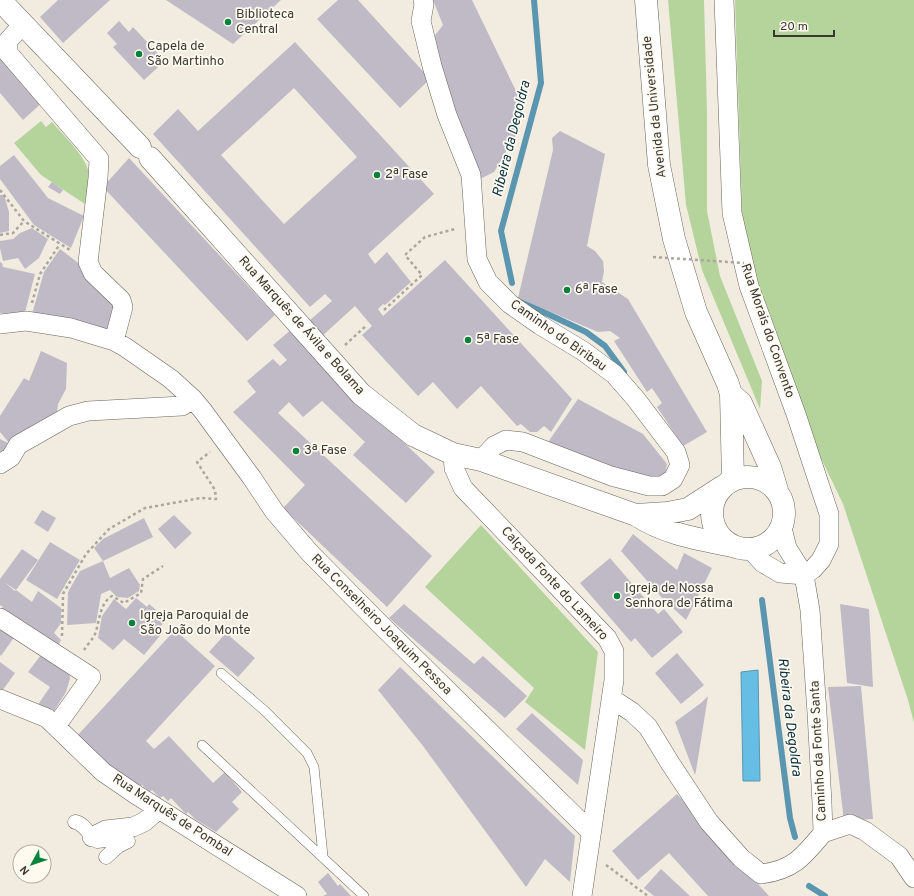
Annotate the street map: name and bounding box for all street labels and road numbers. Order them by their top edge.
street label: Avenida da Universidade [640,35,670,179]
street label: Rua Marquês de Ávila e Bolama [234,252,369,399]
street label: Rua Morais do Convento [736,262,798,400]
street label: Caminho do Biribau [507,297,609,375]
street label: Calçada Fonte do Lameiro [497,524,611,644]
street label: Rua Conselheiro Joaquim Pessoa [307,551,455,699]
street label: Caminho da Fonte Santa [807,680,831,822]
street label: Rua Marquês de Pombal [109,771,235,861]

